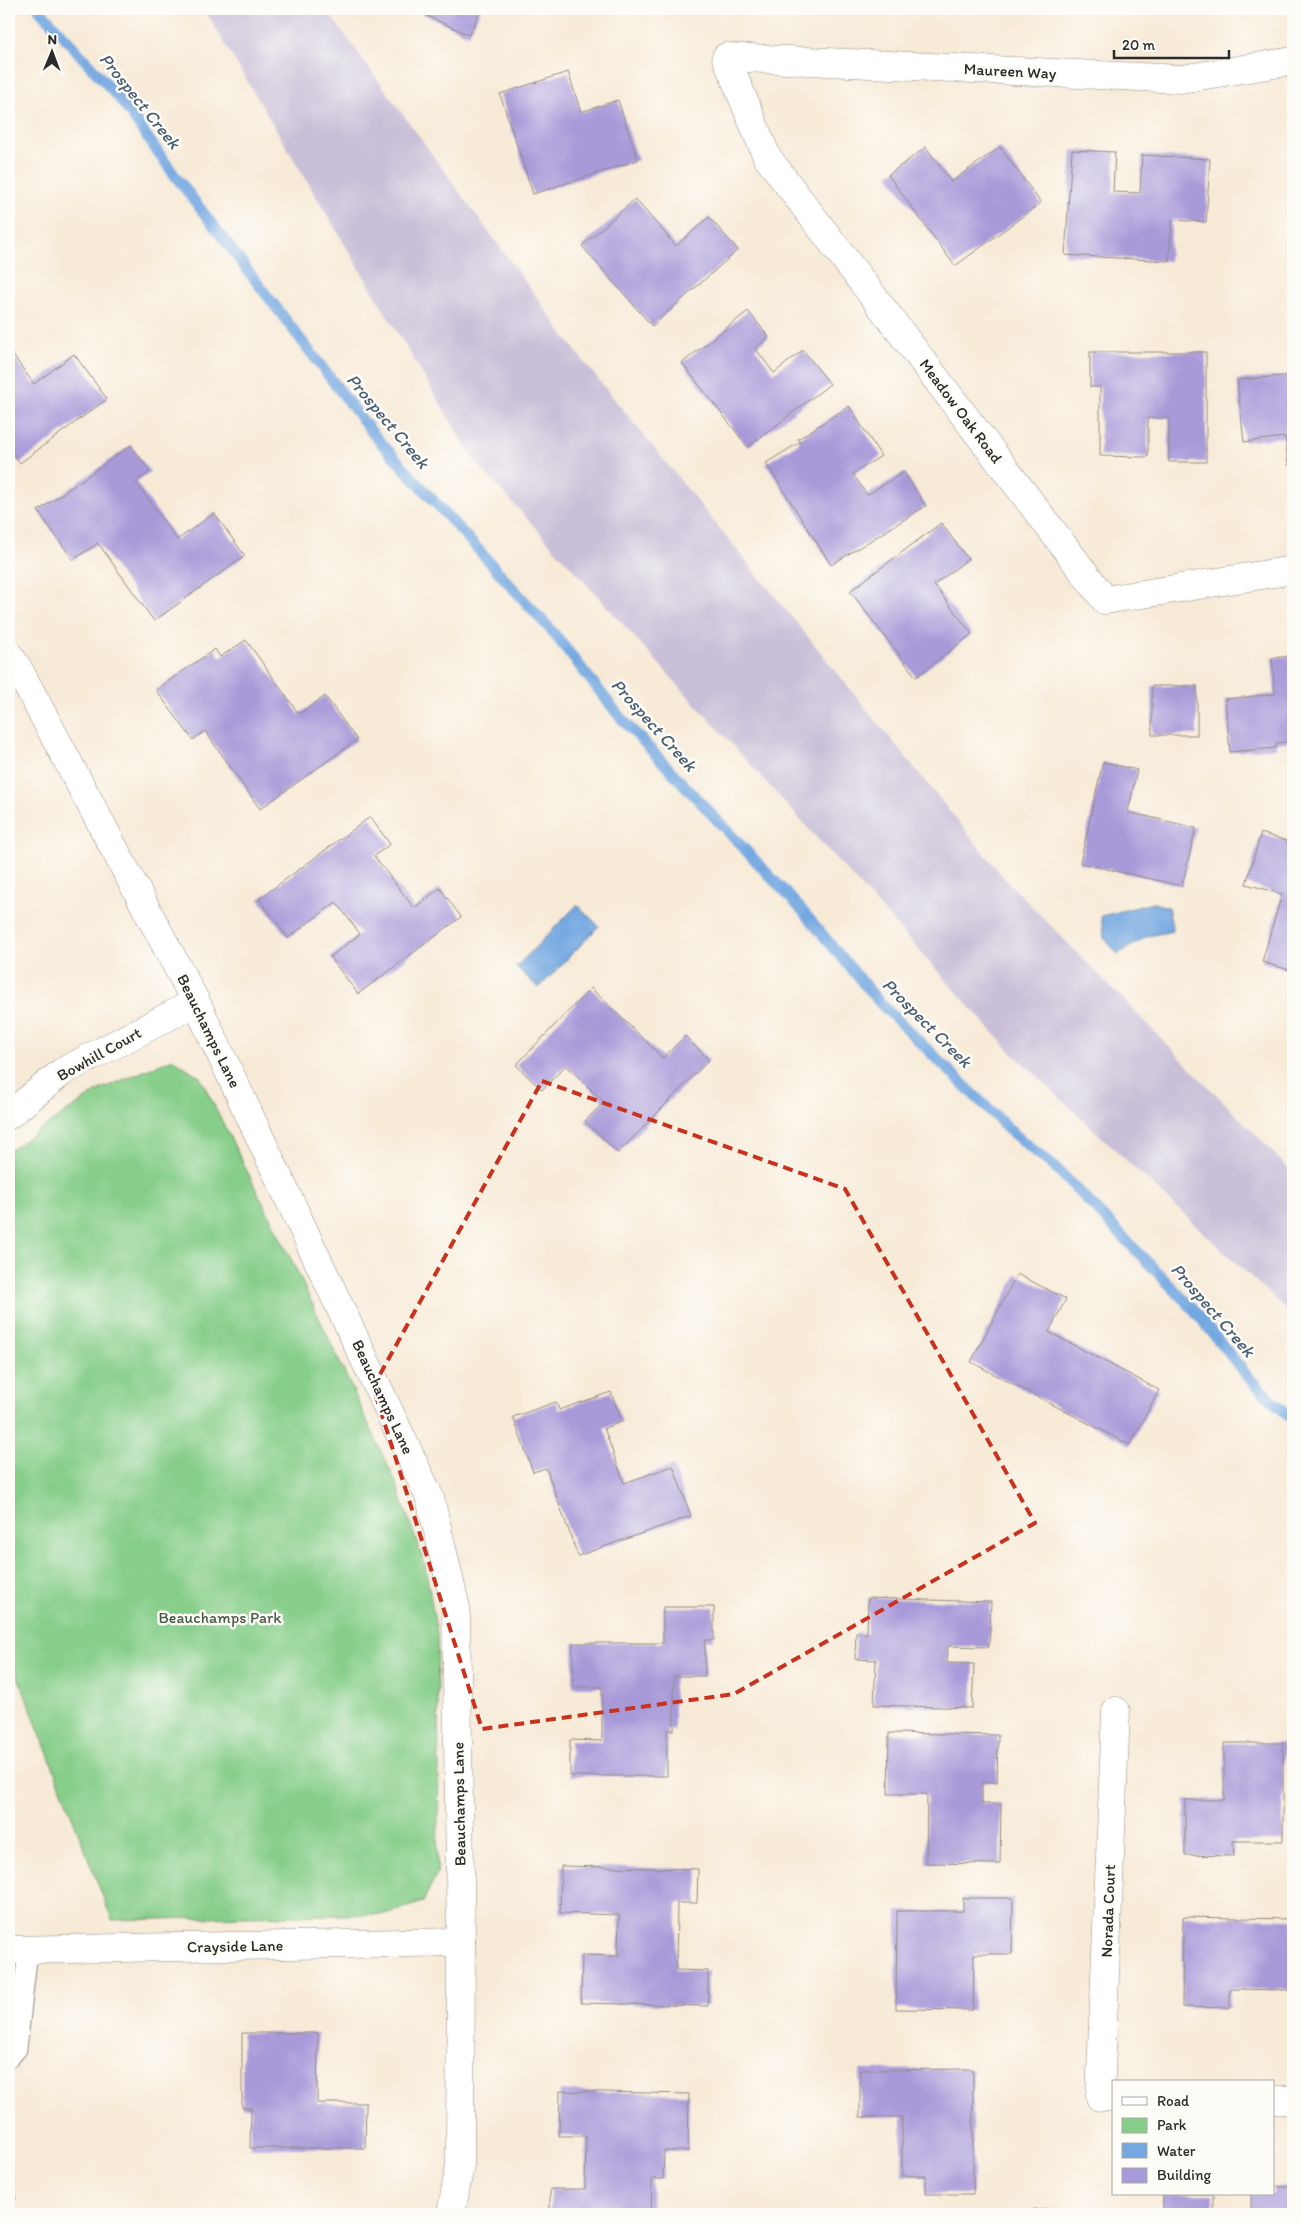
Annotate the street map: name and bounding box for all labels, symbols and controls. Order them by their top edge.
north arrow [28,28,78,78]
scale bar [1114,28,1230,60]
text: N [47,31,57,48]
text: 20 m [1122,36,1156,54]
water label: Prospect Creek [95,49,187,155]
street label: Maureen Way [963,59,1057,83]
street label: Meadow Oak Road [915,355,1007,467]
water label: Prospect Creek [342,369,435,474]
water label: Prospect Creek [607,674,703,777]
street label: Beauchamps Lane [173,971,245,1091]
water label: Prospect Creek [878,974,977,1073]
street label: Bowhill Court [53,1023,145,1085]
water label: Prospect Creek [1166,1259,1261,1363]
street label: Beauchamps Lane [348,1337,418,1458]
park label: Beauchamps Park [158,1608,282,1627]
street label: Beauchamps Lane [448,1741,470,1866]
street label: Norada Court [1097,1864,1119,1958]
street label: Crayside Lane [187,1936,283,1956]
legend [1112,2080,1274,2196]
text: Road [1157,2092,1190,2110]
text: Park [1157,2116,1187,2134]
text: Water [1157,2142,1196,2160]
text: Building [1157,2166,1211,2184]

